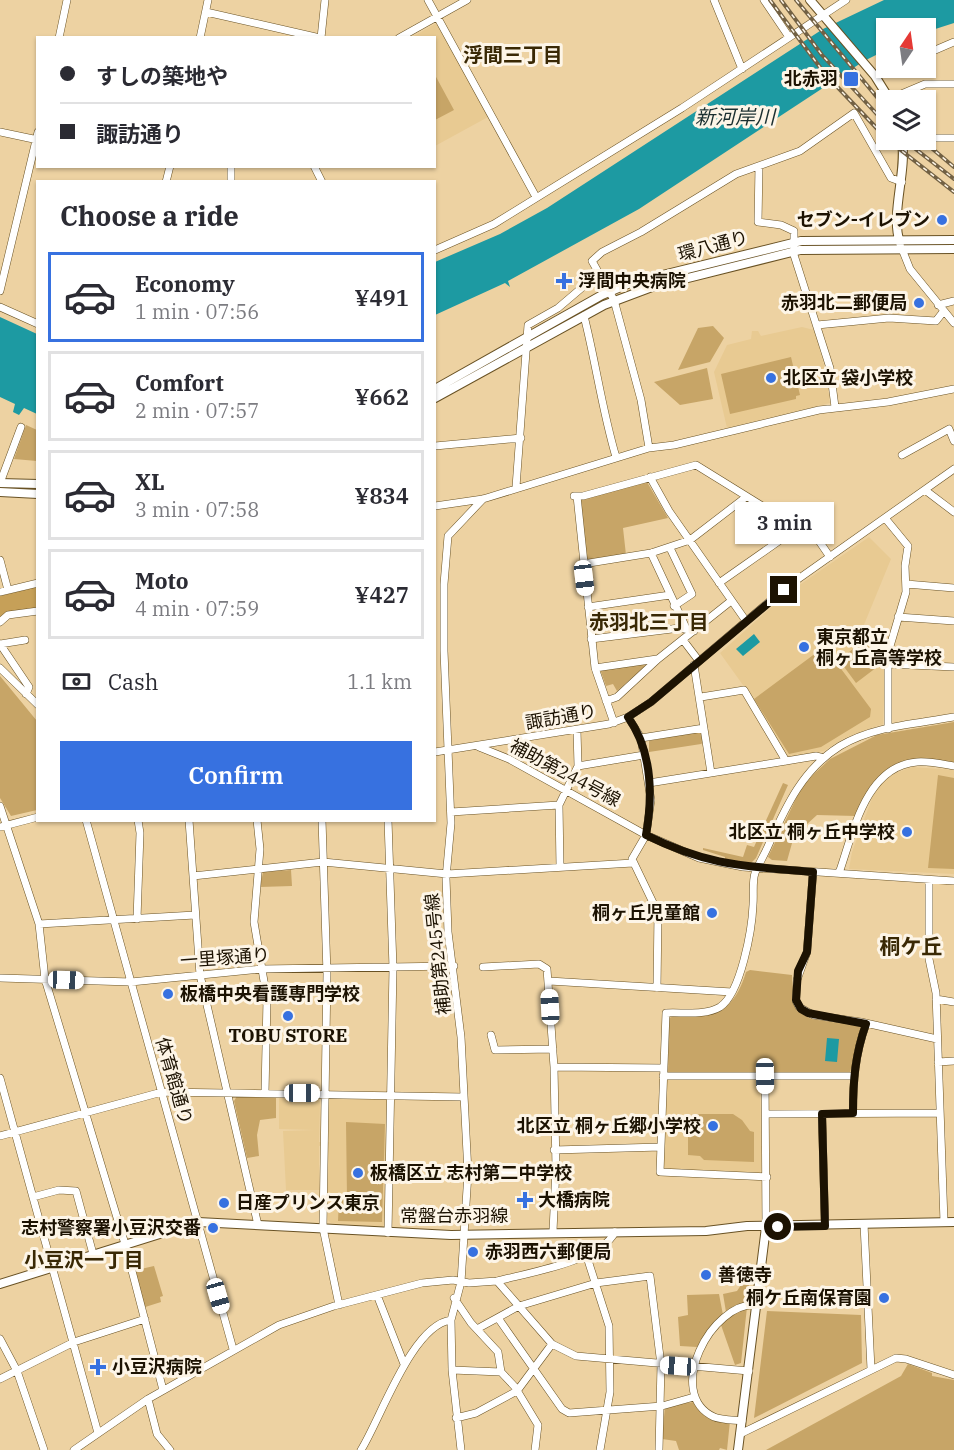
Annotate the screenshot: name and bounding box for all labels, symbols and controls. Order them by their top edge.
north arrow [876,18,936,78]
map controls [876,18,936,150]
district label: 浮間三丁目 [463,41,563,68]
text: すしの築地や [96,61,228,90]
place label: 北赤羽 [784,67,838,90]
marker: 北赤羽 [842,70,860,88]
button: layers [876,90,936,150]
water label: 新河岸川 [695,103,777,130]
text: 諏訪通り [96,119,184,148]
text: Choose a ride [60,198,239,233]
place label: セブン-イレブン [797,208,930,231]
marker: セブン-イレブン [935,213,949,227]
street label: 環八通り [675,225,751,266]
text: Economy [135,269,235,298]
place label: 浮間中央病院 [578,269,686,292]
icon: car [63,270,117,324]
marker: 浮間中央病院 [555,272,573,290]
text: ¥491 [355,283,409,312]
place label: 赤羽北二郵便局 [781,291,907,314]
marker: 赤羽北二郵便局 [912,296,926,310]
text: 1 min · 07:56 [135,298,259,325]
place label: 北区立 袋小学校 [783,366,913,389]
text: Comfort [135,368,224,397]
icon: car [63,369,117,423]
marker: 北区立 袋小学校 [764,371,778,385]
text: ¥662 [355,382,409,411]
text: 2 min · 07:57 [135,397,259,424]
text: XL [135,467,165,496]
icon: car [63,468,117,522]
text: ¥834 [355,481,409,510]
text: 3 min · 07:58 [135,496,259,523]
callout: 3 min [734,503,834,545]
text: 3 min [757,509,812,536]
car [573,559,595,597]
text: Moto [135,566,189,595]
icon: car [63,567,117,621]
route end [770,576,797,603]
text: ¥427 [355,580,409,609]
text: 4 min · 07:59 [135,595,259,622]
district label: 赤羽北三丁目 [589,608,709,635]
place label: 東京都立 桐ヶ丘高等学校 [816,625,942,669]
marker: 東京都立 桐ヶ丘高等学校 [797,640,811,654]
icon: cash [60,665,93,698]
text: Cash [108,667,159,696]
text: 1.1 km [347,668,412,695]
street label: 諏訪通り [523,699,598,734]
street label: 補助第244号線 [506,734,625,811]
button: Confirm [60,741,412,810]
place label: 北区立 桐ヶ丘中学校 [729,820,895,843]
marker: 北区立 桐ヶ丘中学校 [900,825,914,839]
street label: 補助第245号線 [420,892,455,1016]
place label: 桐ヶ丘児童館 [592,901,700,924]
marker: 桐ヶ丘児童館 [705,906,719,920]
district label: 桐ケ丘 [880,932,943,960]
street label: 一里塚通り [179,943,271,972]
car [48,970,84,990]
place label: 板橋中央看護専門学校 [180,982,360,1005]
marker: 板橋中央看護専門学校 [161,987,175,1001]
car [540,989,560,1025]
marker: TOBU STORE [281,1009,295,1023]
place label: TOBU STORE [229,1024,347,1047]
street label: 体育館通り [151,1034,198,1127]
car [756,1058,774,1094]
car [284,1084,320,1102]
place label: 北区立 桐ヶ丘郷小学校 [517,1114,701,1137]
marker: 北区立 桐ヶ丘郷小学校 [706,1119,720,1133]
place label: 板橋区立 志村第二中学校 [370,1161,572,1184]
marker: 板橋区立 志村第二中学校 [351,1166,365,1180]
place label: 大橋病院 [538,1188,610,1211]
place label: 日産プリンス東京 [236,1191,380,1214]
marker: 大橋病院 [516,1191,534,1209]
marker: 日産プリンス東京 [217,1196,231,1210]
street label: 常盤台赤羽線 [400,1204,508,1227]
route start [764,1213,791,1240]
place label: 志村警察署小豆沢交番 [21,1216,201,1239]
marker: 志村警察署小豆沢交番 [206,1221,220,1235]
place label: 赤羽西六郵便局 [485,1240,611,1263]
marker: 赤羽西六郵便局 [466,1245,480,1259]
district label: 小豆沢一丁目 [24,1246,144,1273]
place label: 善徳寺 [718,1263,772,1286]
marker: 善徳寺 [699,1268,713,1282]
car [204,1276,232,1316]
place label: 桐ケ丘南保育園 [746,1286,872,1309]
marker: 桐ケ丘南保育園 [877,1291,891,1305]
place label: 小豆沢病院 [112,1355,202,1378]
car [659,1356,697,1376]
marker: 小豆沢病院 [89,1358,107,1376]

